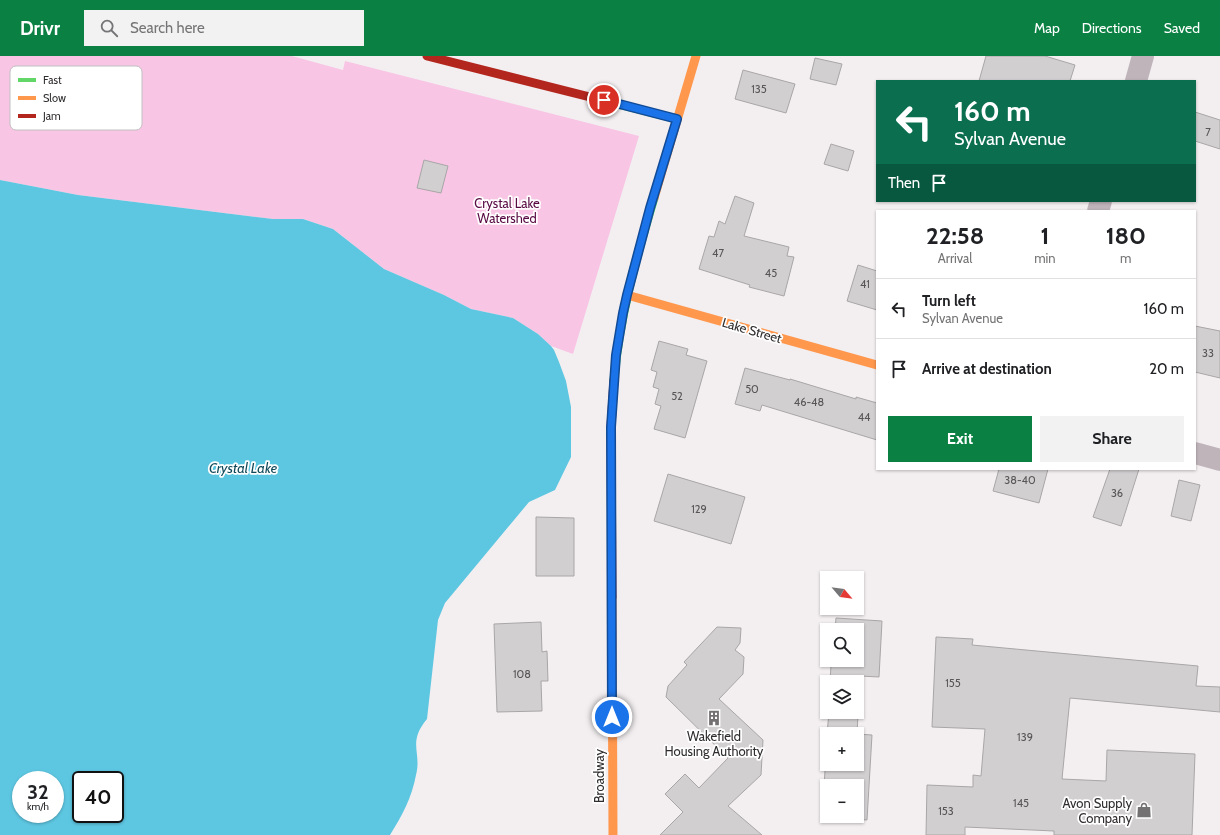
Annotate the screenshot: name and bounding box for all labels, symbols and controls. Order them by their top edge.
search box [84,10,364,46]
text: Drivr [20,17,60,40]
icon: search [98,17,120,39]
text: Search here [130,19,205,37]
text: Map [1034,19,1060,37]
text: Directions [1082,19,1142,37]
text: Saved [1164,19,1200,37]
legend [10,66,142,130]
text: Fast [43,73,62,87]
house number: 135 [751,82,767,96]
pin [587,83,621,117]
icon: arrive [593,89,615,111]
text: Slow [43,91,66,105]
text: 160 m [954,94,1030,128]
icon: left [888,96,940,148]
text: Jam [42,109,61,123]
house number: 7 [1205,125,1211,139]
text: Sylvan Avenue [954,128,1066,150]
icon: arrive [928,172,950,194]
text: Then [888,174,920,192]
park label: Crystal Lake Watershed [474,195,540,226]
text: 22:58 [926,221,984,250]
text: 1 [1040,221,1049,250]
text: 180 [1106,221,1146,250]
house number: 47 [712,246,724,260]
text: Arrival [938,250,972,266]
text: min [1034,250,1056,266]
text: m [1120,250,1131,266]
house number: 45 [765,266,777,280]
house number: 41 [860,277,870,291]
text: Turn left [922,292,976,310]
icon: left [888,298,910,320]
text: 160 m [1144,300,1184,318]
text: Sylvan Avenue [922,310,1003,326]
street label: Lake Street [720,314,784,346]
house number: 33 [1202,346,1214,360]
icon: arrive [888,358,910,380]
text: Arrive at destination [922,360,1052,378]
text: 20 m [1149,360,1184,378]
house number: 50 [745,382,759,396]
house number: 52 [671,389,683,403]
house number: 46-48 [794,395,824,409]
house number: 44 [858,410,871,424]
button: Exit [888,416,1032,462]
button: Share [1040,416,1184,462]
water label: Crystal Lake [209,459,278,477]
house number: 38-40 [1004,473,1036,487]
house number: 36 [1111,486,1123,500]
house number: 129 [691,502,707,516]
north arrow [820,571,864,615]
map controls [820,571,864,823]
button: search [820,623,864,667]
house number: 108 [513,667,531,681]
button: layers [820,675,864,719]
house number: 155 [945,676,961,690]
position arrow [591,696,633,738]
building icon: Wakefield Housing Authority [705,709,723,727]
button: + [820,727,864,771]
place label: Wakefield Housing Authority [665,728,764,759]
house number: 139 [1017,730,1033,744]
street label: Broadway [591,748,607,803]
speed limit sign: 40 [72,771,124,823]
button: − [820,779,864,823]
text: 32 [27,780,49,804]
place label: Avon Supply Company [1062,795,1132,826]
house number: 145 [1013,796,1029,810]
text: km/h [27,800,49,813]
shop icon: Avon Supply Company [1135,801,1153,819]
house number: 153 [938,804,954,818]

